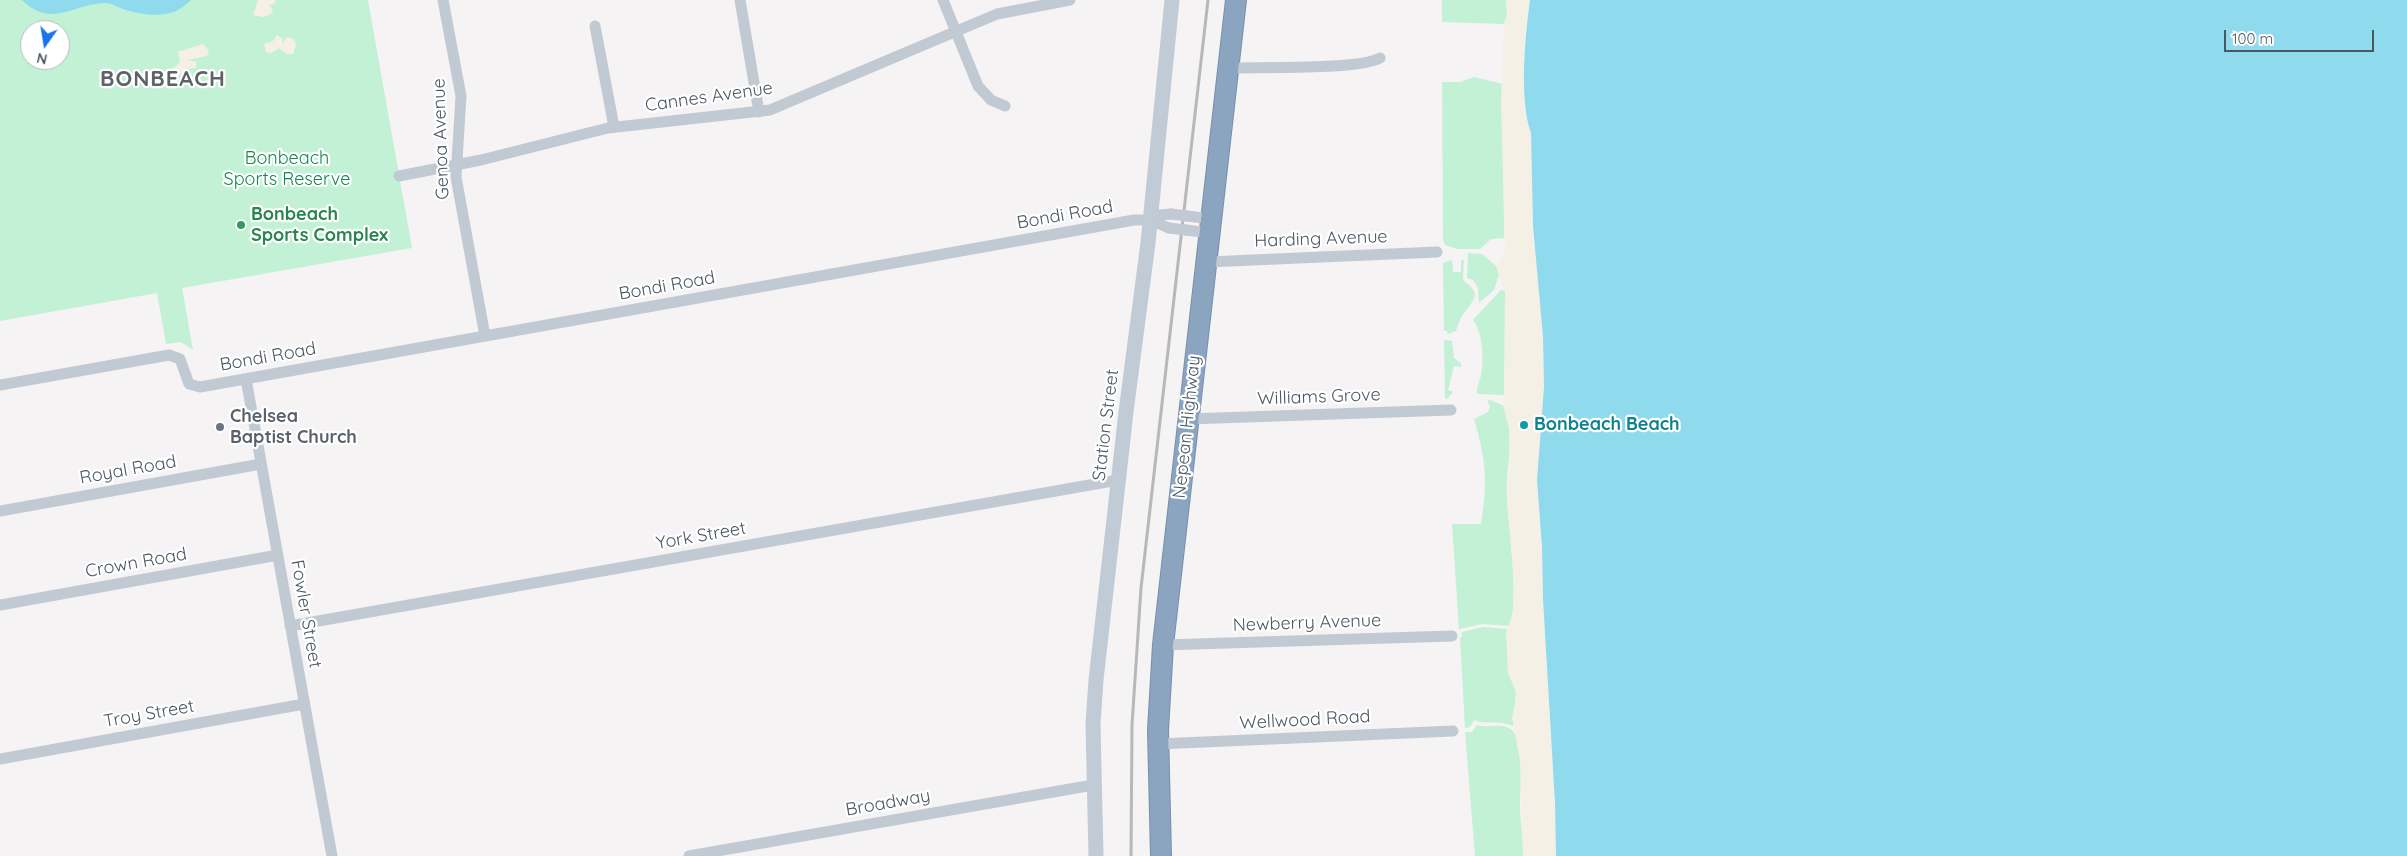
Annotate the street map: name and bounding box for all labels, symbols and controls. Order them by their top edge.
north arrow [20,20,70,70]
scale bar [2227,20,2377,52]
text: 100 m [2232,29,2273,48]
text: N [35,49,49,69]
district label: BONBEACH [99,66,227,92]
street label: Cannes Avenue [644,77,774,117]
street label: Genoa Avenue [428,78,454,200]
park label: Bonbeach Sports Reserve [224,148,350,190]
street label: Bondi Road [1015,196,1115,234]
place label: Bonbeach Sports Complex [251,204,388,246]
marker: Bonbeach Sports Complex [235,219,247,231]
street label: Harding Avenue [1254,226,1388,252]
street label: Bondi Road [617,267,717,305]
street label: Bondi Road [218,338,318,376]
street label: Nepean Highway [1169,354,1205,500]
street label: Station Street [1088,368,1124,482]
street label: Williams Grove [1257,384,1381,410]
place label: Chelsea Baptist Church [230,406,357,448]
place label: Bonbeach Beach [1534,414,1680,436]
marker: Bonbeach Beach [1518,419,1530,431]
marker: Chelsea Baptist Church [214,421,226,433]
street label: Royal Road [78,451,178,489]
street label: York Street [654,517,748,555]
street label: Crown Road [84,543,188,583]
street label: Fowler Street [286,558,326,670]
street label: Newberry Avenue [1232,610,1382,636]
street label: Troy Street [102,695,196,733]
street label: Wellwood Road [1239,706,1371,734]
street label: Broadway [844,785,932,821]

